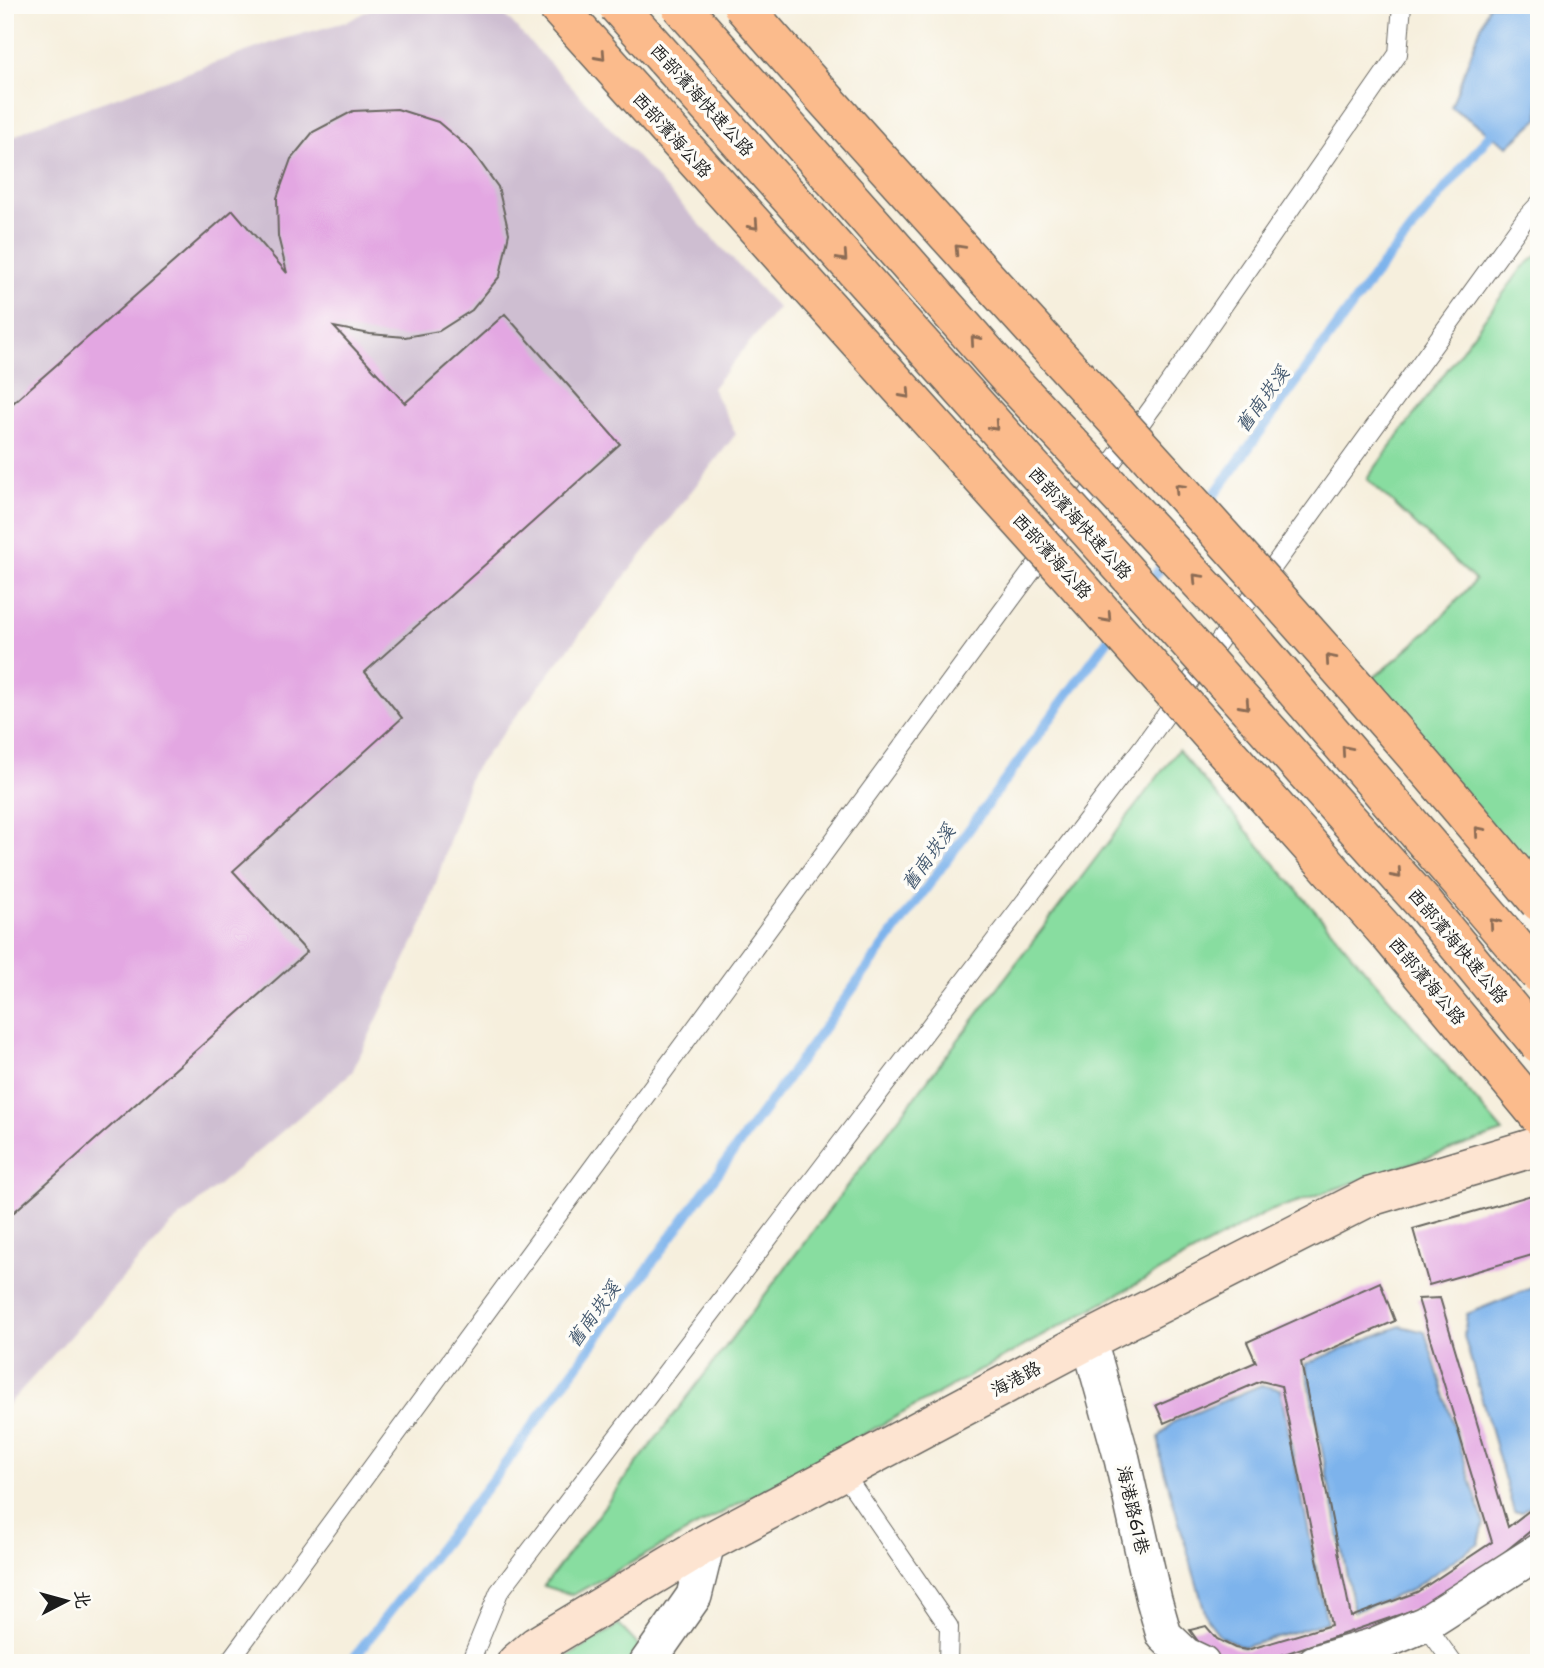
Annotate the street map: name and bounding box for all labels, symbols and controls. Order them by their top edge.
street label: 西部濱海快速公路 [645,38,759,162]
one-way arrow [593,48,605,61]
street label: 西部濱海公路 [627,87,717,183]
one-way arrow [745,217,758,230]
one-way arrow [955,244,968,257]
one-way arrow [834,249,847,262]
one-way arrow [971,336,983,349]
water label: 舊南崁溪 [1230,360,1295,437]
one-way arrow [898,386,910,399]
one-way arrow [986,418,998,431]
street label: 西部濱海快速公路 [1023,461,1137,585]
one-way arrow [1175,483,1188,496]
street label: 西部濱海公路 [1007,508,1097,604]
one-way arrow [1192,574,1205,587]
one-way arrow [1099,610,1111,623]
one-way arrow [1326,654,1338,667]
one-way arrow [1236,697,1249,710]
one-way arrow [1342,745,1354,758]
water label: 舊南崁溪 [896,818,961,895]
one-way arrow [1475,827,1487,840]
one-way arrow [1389,866,1401,879]
street label: 西部濱海快速公路 [1403,883,1513,1009]
one-way arrow [1490,918,1502,931]
street label: 西部濱海公路 [1383,932,1471,1030]
water label: 舊南崁溪 [561,1275,626,1352]
street label: 海港路 [987,1356,1045,1402]
street label: 海港路61巷 [1111,1463,1155,1557]
north arrow [32,1566,102,1636]
text: 北 [69,1589,96,1610]

